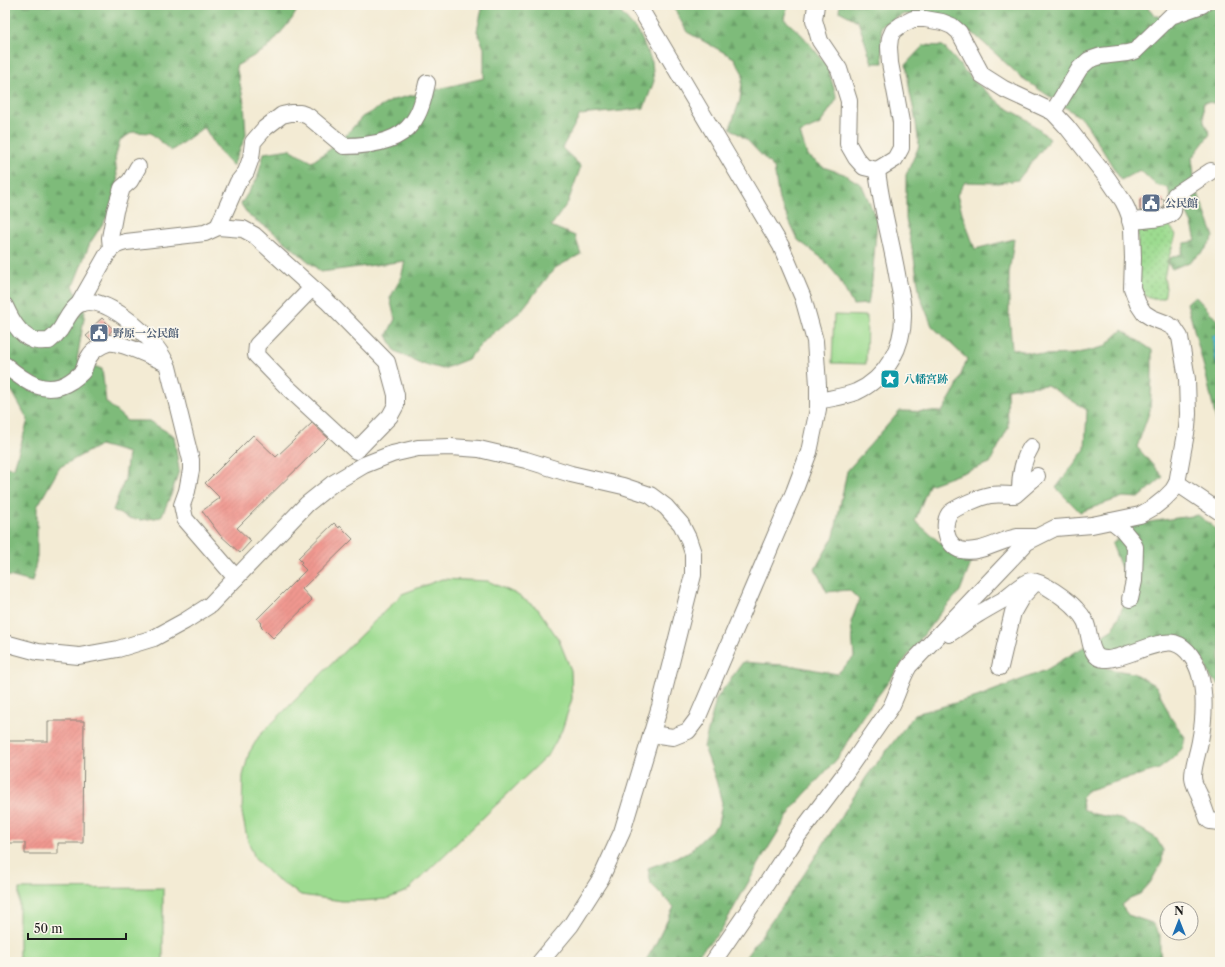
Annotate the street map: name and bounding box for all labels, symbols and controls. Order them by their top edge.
public building icon: 公民館 [1140,192,1162,214]
place label: 公民館 [1165,196,1198,210]
public building icon: 野原一公民館 [88,322,110,344]
place label: 野原一公民館 [113,326,179,340]
place icon: 八幡宮跡 [879,368,901,390]
place label: 八幡宮跡 [904,372,948,386]
north arrow [1159,901,1199,941]
text: N [1174,904,1184,918]
scale bar [28,915,126,941]
text: 50 m [34,921,63,936]

